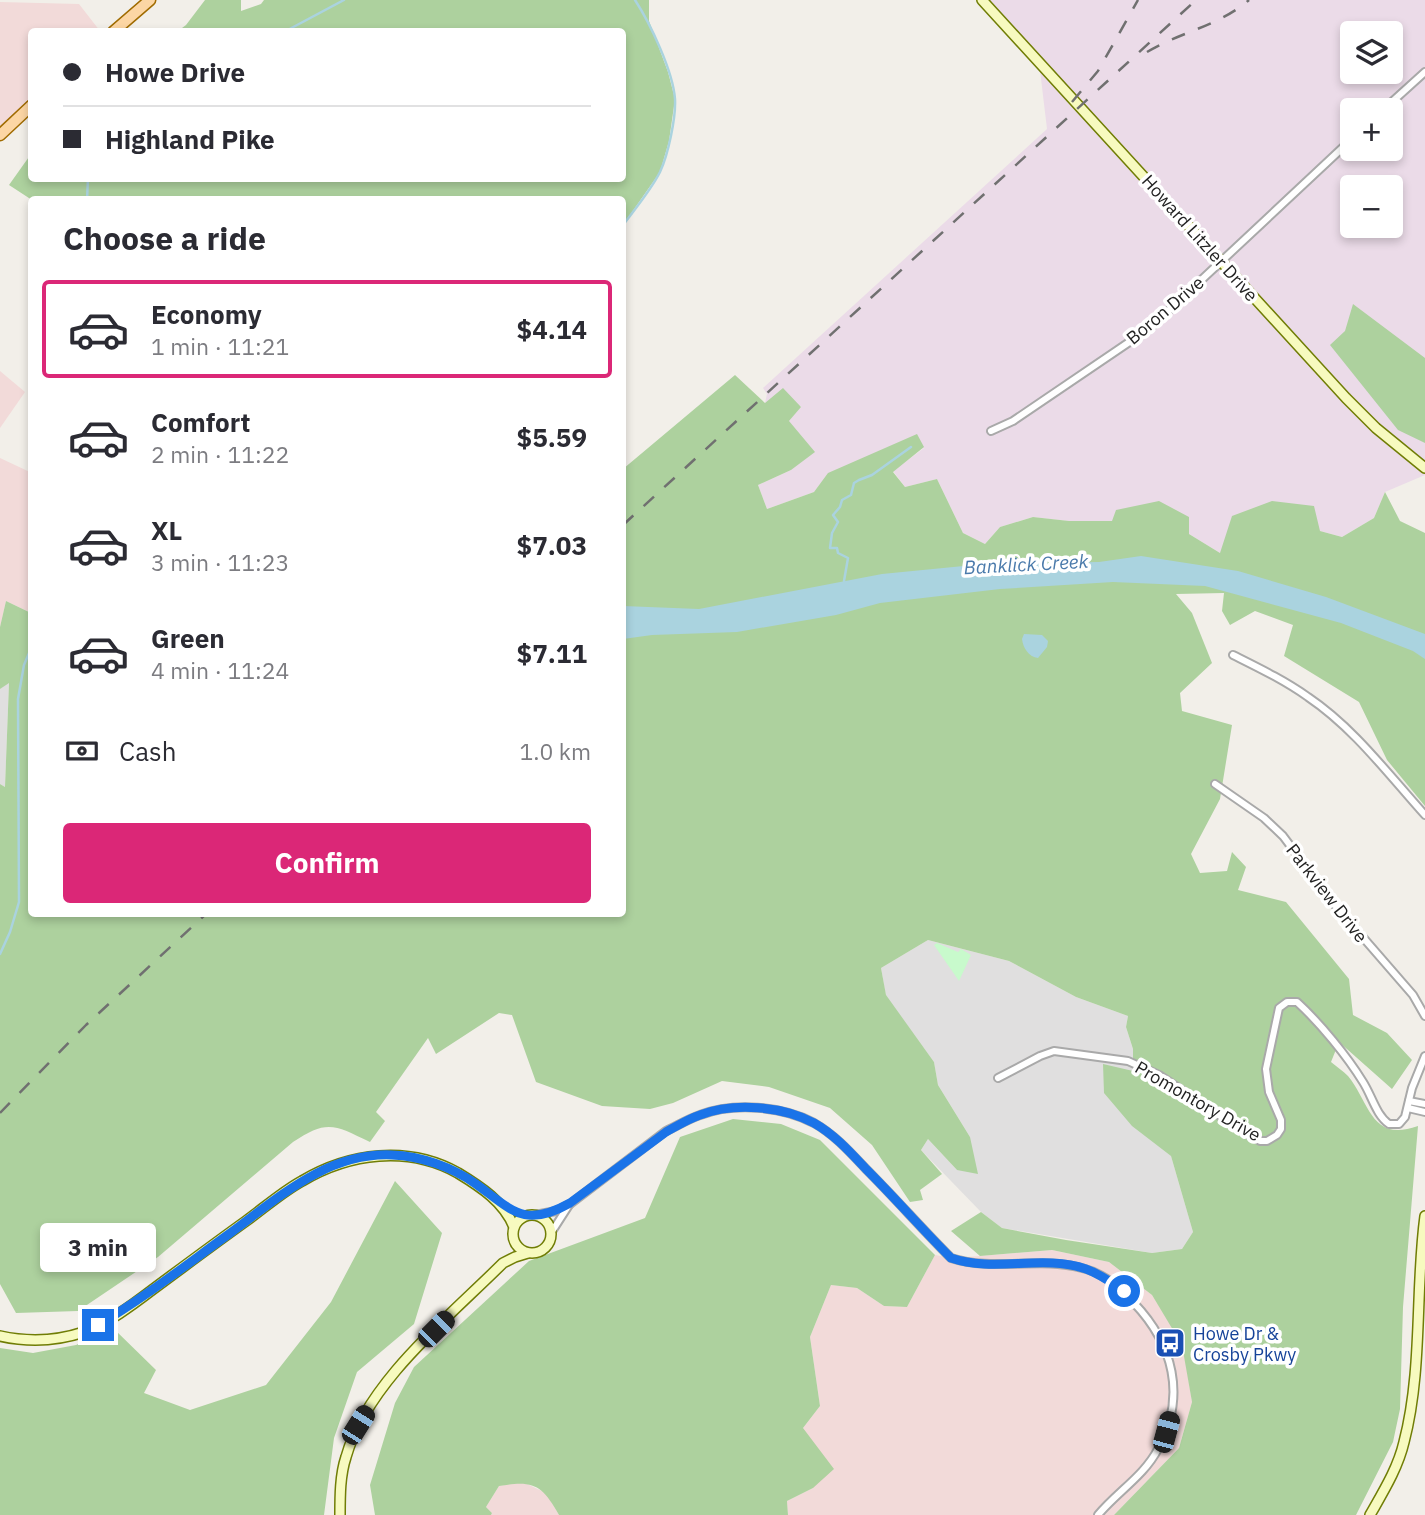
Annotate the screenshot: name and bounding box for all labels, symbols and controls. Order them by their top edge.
map controls [1340,21,1403,238]
button: layers [1340,21,1403,84]
text: Howe Drive [105,55,245,89]
button: + [1340,98,1403,161]
text: Highland Pike [105,122,275,156]
street label: Howard Litzler Drive [1137,170,1263,306]
button: − [1340,175,1403,238]
text: Choose a ride [63,217,266,259]
street label: Boron Drive [1121,271,1209,349]
text: Economy [151,297,262,331]
icon: car [67,298,130,361]
text: $4.14 [517,312,587,346]
text: 1 min · 11:21 [151,331,289,361]
text: Comfort [151,405,250,439]
icon: car [67,406,130,469]
text: $5.59 [517,420,587,454]
text: 2 min · 11:22 [151,439,289,469]
text: XL [151,513,182,547]
icon: car [67,514,130,577]
text: $7.03 [517,528,587,562]
text: 3 min · 11:23 [151,547,289,577]
water label: Banklick Creek [963,549,1090,579]
text: Green [151,621,225,655]
icon: car [67,622,130,685]
text: $7.11 [517,636,587,670]
text: 4 min · 11:24 [151,655,289,685]
icon: cash [63,732,101,770]
text: Cash [119,734,176,768]
text: 1.0 km [520,736,591,766]
button: Confirm [63,823,591,903]
street label: Parkview Drive [1281,839,1373,947]
street label: Promontory Drive [1131,1056,1265,1146]
callout: 3 min [40,1224,156,1272]
text: 3 min [68,1232,128,1262]
route start [1108,1275,1140,1307]
car [414,1307,459,1351]
route end [82,1309,114,1341]
place label: Howe Dr & Crosby Pkwy [1193,1322,1296,1366]
bus stop icon: Howe Dr & Crosby Pkwy [1153,1326,1187,1360]
car [338,1402,379,1448]
car [1151,1409,1182,1455]

